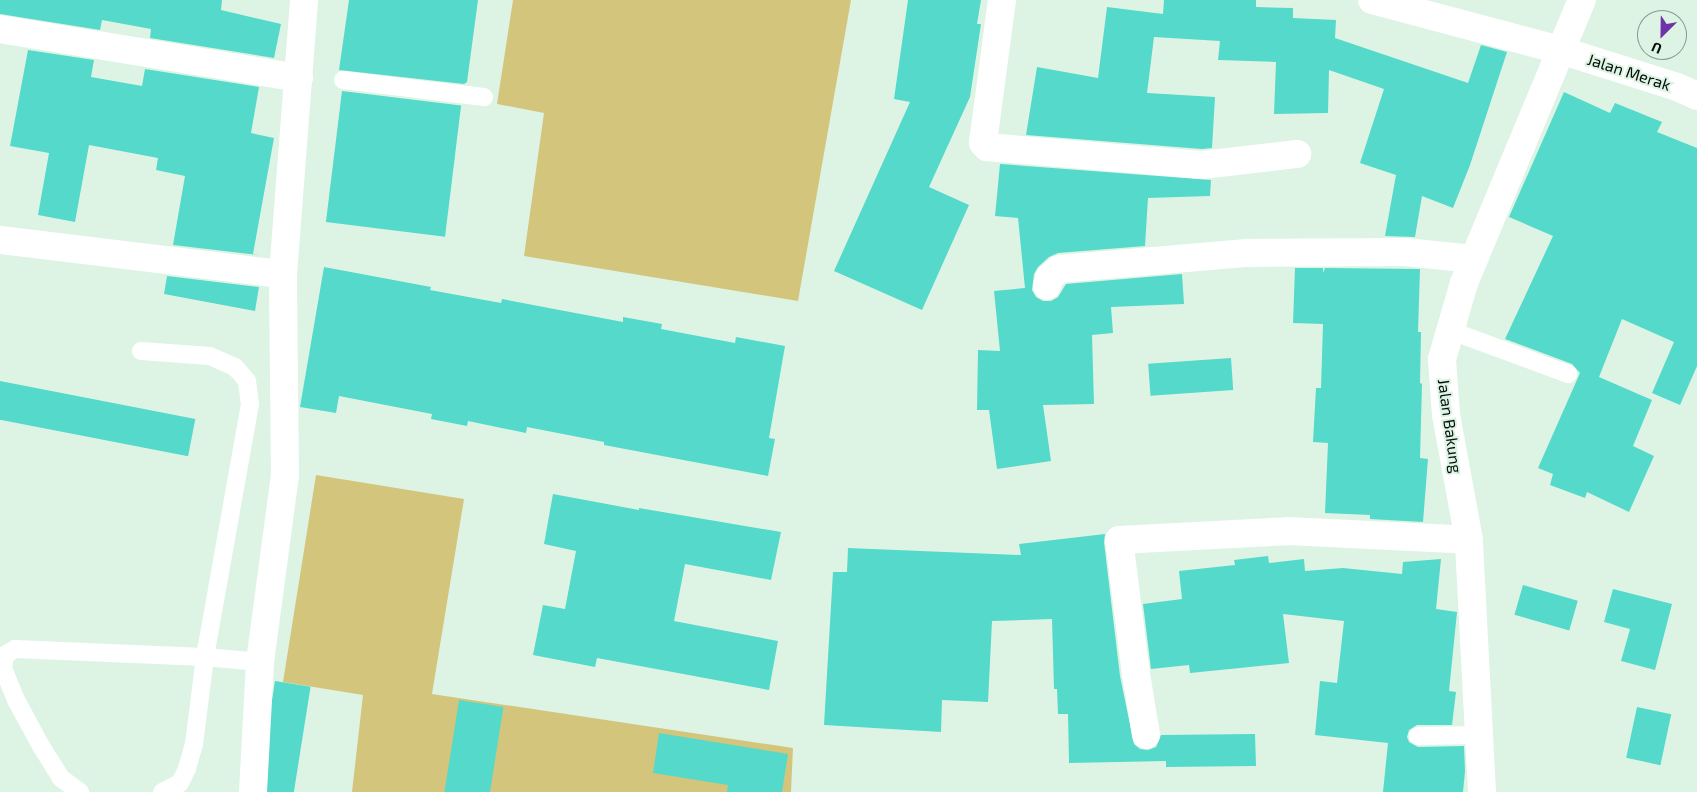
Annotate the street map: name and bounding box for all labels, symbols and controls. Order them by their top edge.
north arrow [1637,10,1687,60]
text: U [1649,39,1664,58]
street label: Jalan Merak [1585,49,1673,95]
street label: Jalan Bakung [1434,378,1466,474]

